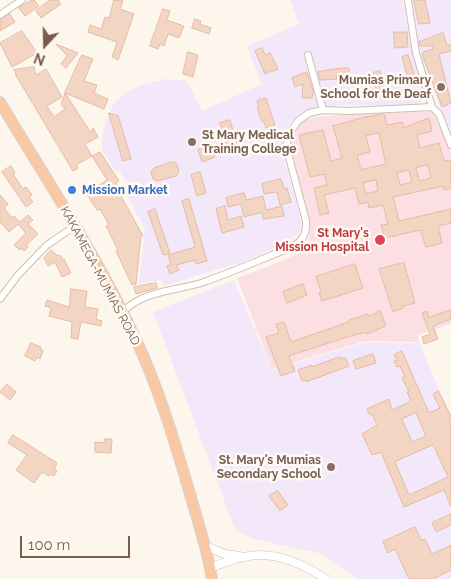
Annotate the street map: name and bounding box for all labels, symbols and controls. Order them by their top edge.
north arrow [20,20,70,70]
text: N [32,50,47,68]
place label: Mumias Primary School for the Deaf [320,73,431,101]
marker: Mumias Primary School for the Deaf [435,81,447,93]
place label: St Mary Medical Training College [202,128,297,156]
marker: St Mary Medical Training College [186,136,198,148]
place label: Mission Market [82,183,168,197]
marker: Mission Market [66,184,78,196]
street label: KAKAMEGA-MUMIAS ROAD [57,204,143,348]
place label: St Mary's Mission Hospital [275,226,369,254]
marker: St Mary's Mission Hospital [373,233,387,247]
place label: St. Mary's Mumias Secondary School [217,453,321,481]
marker: St. Mary's Mumias Secondary School [325,461,337,473]
scale bar [22,526,132,558]
text: 100 m [28,536,70,554]

